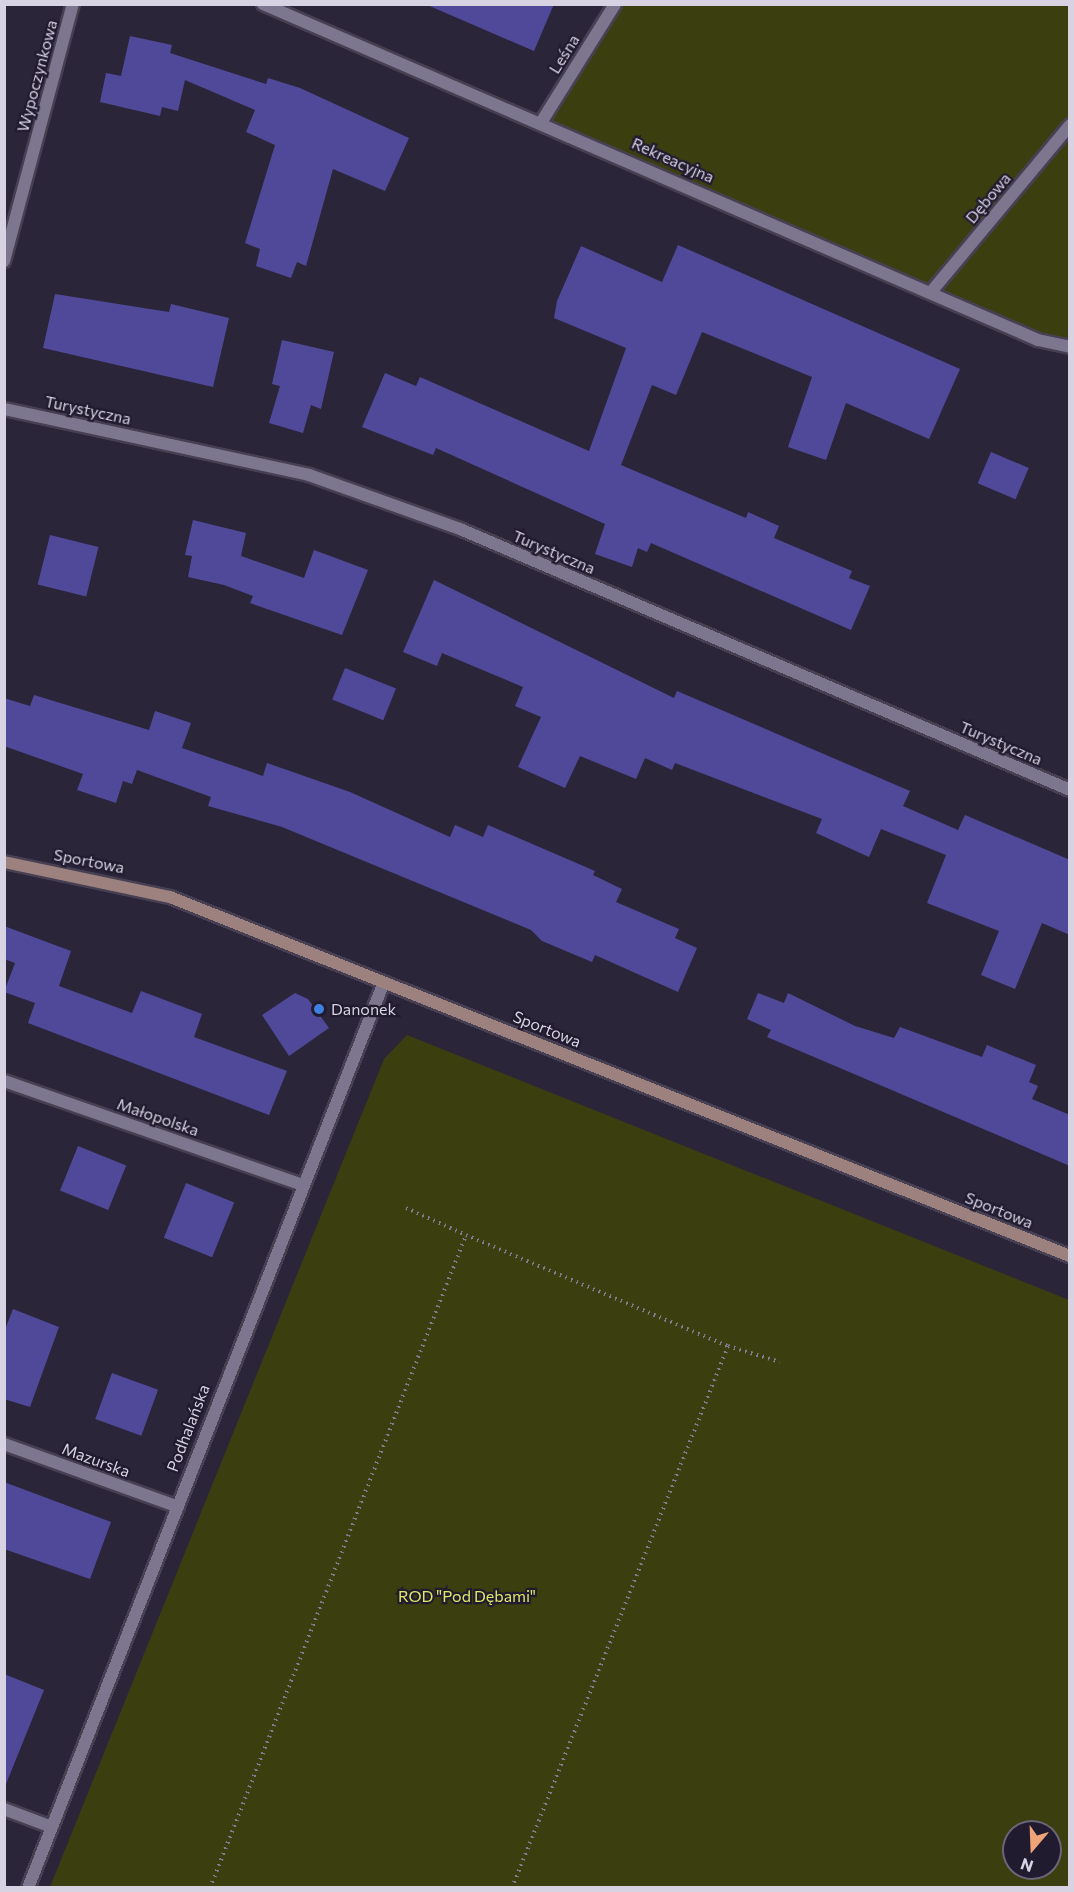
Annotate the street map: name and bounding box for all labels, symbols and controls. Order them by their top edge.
street label: Wypoczynkowa [13,18,61,134]
street label: Leśna [545,31,583,77]
street label: Rekreacyjna [629,133,717,187]
street label: Dębowa [961,169,1015,227]
street label: Turystyczna [43,391,133,429]
street label: Turystyczna [510,526,598,578]
street label: Turystyczna [957,717,1045,769]
street label: Sportowa [52,845,126,877]
place label: Danonek [331,999,396,1019]
marker: Danonek [312,1002,326,1016]
street label: Sportowa [510,1007,584,1051]
street label: Małopolska [115,1094,201,1140]
street label: Sportowa [962,1188,1036,1232]
street label: Podhalańska [163,1382,213,1474]
street label: Mazurska [59,1439,133,1481]
park label: ROD "Pod Dębami" [398,1586,536,1606]
north arrow [1002,1820,1062,1880]
text: N [1018,1855,1035,1877]

